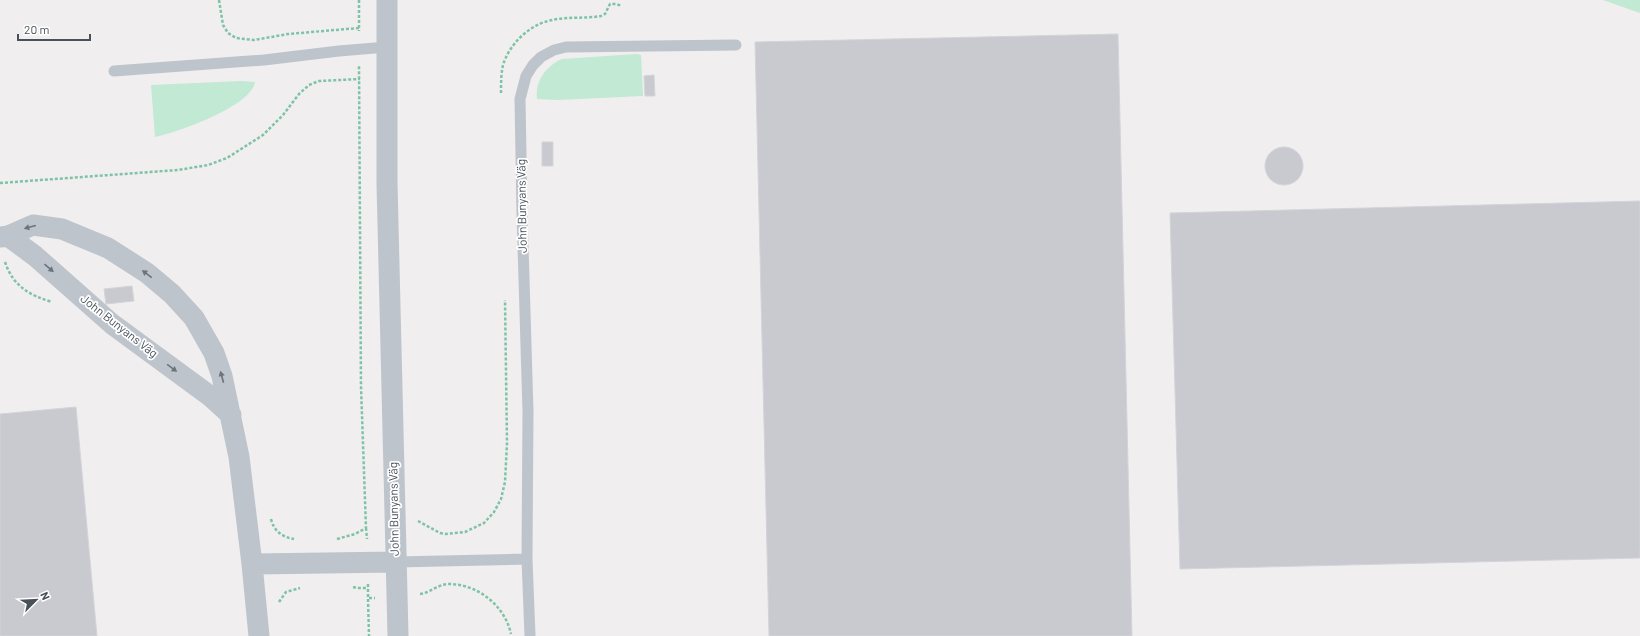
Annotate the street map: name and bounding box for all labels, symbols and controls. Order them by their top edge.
scale bar [18,16,90,42]
text: 20 m [24,22,50,36]
street label: John Bunyans Väg [513,159,529,253]
one-way arrow [23,224,35,230]
one-way arrow [44,264,55,273]
one-way arrow [142,270,153,278]
street label: John Bunyans Väg [78,291,161,360]
one-way arrow [167,364,177,372]
one-way arrow [219,371,225,383]
street label: John Bunyans Väg [385,462,401,556]
north arrow [16,580,56,620]
text: N [38,590,53,602]

